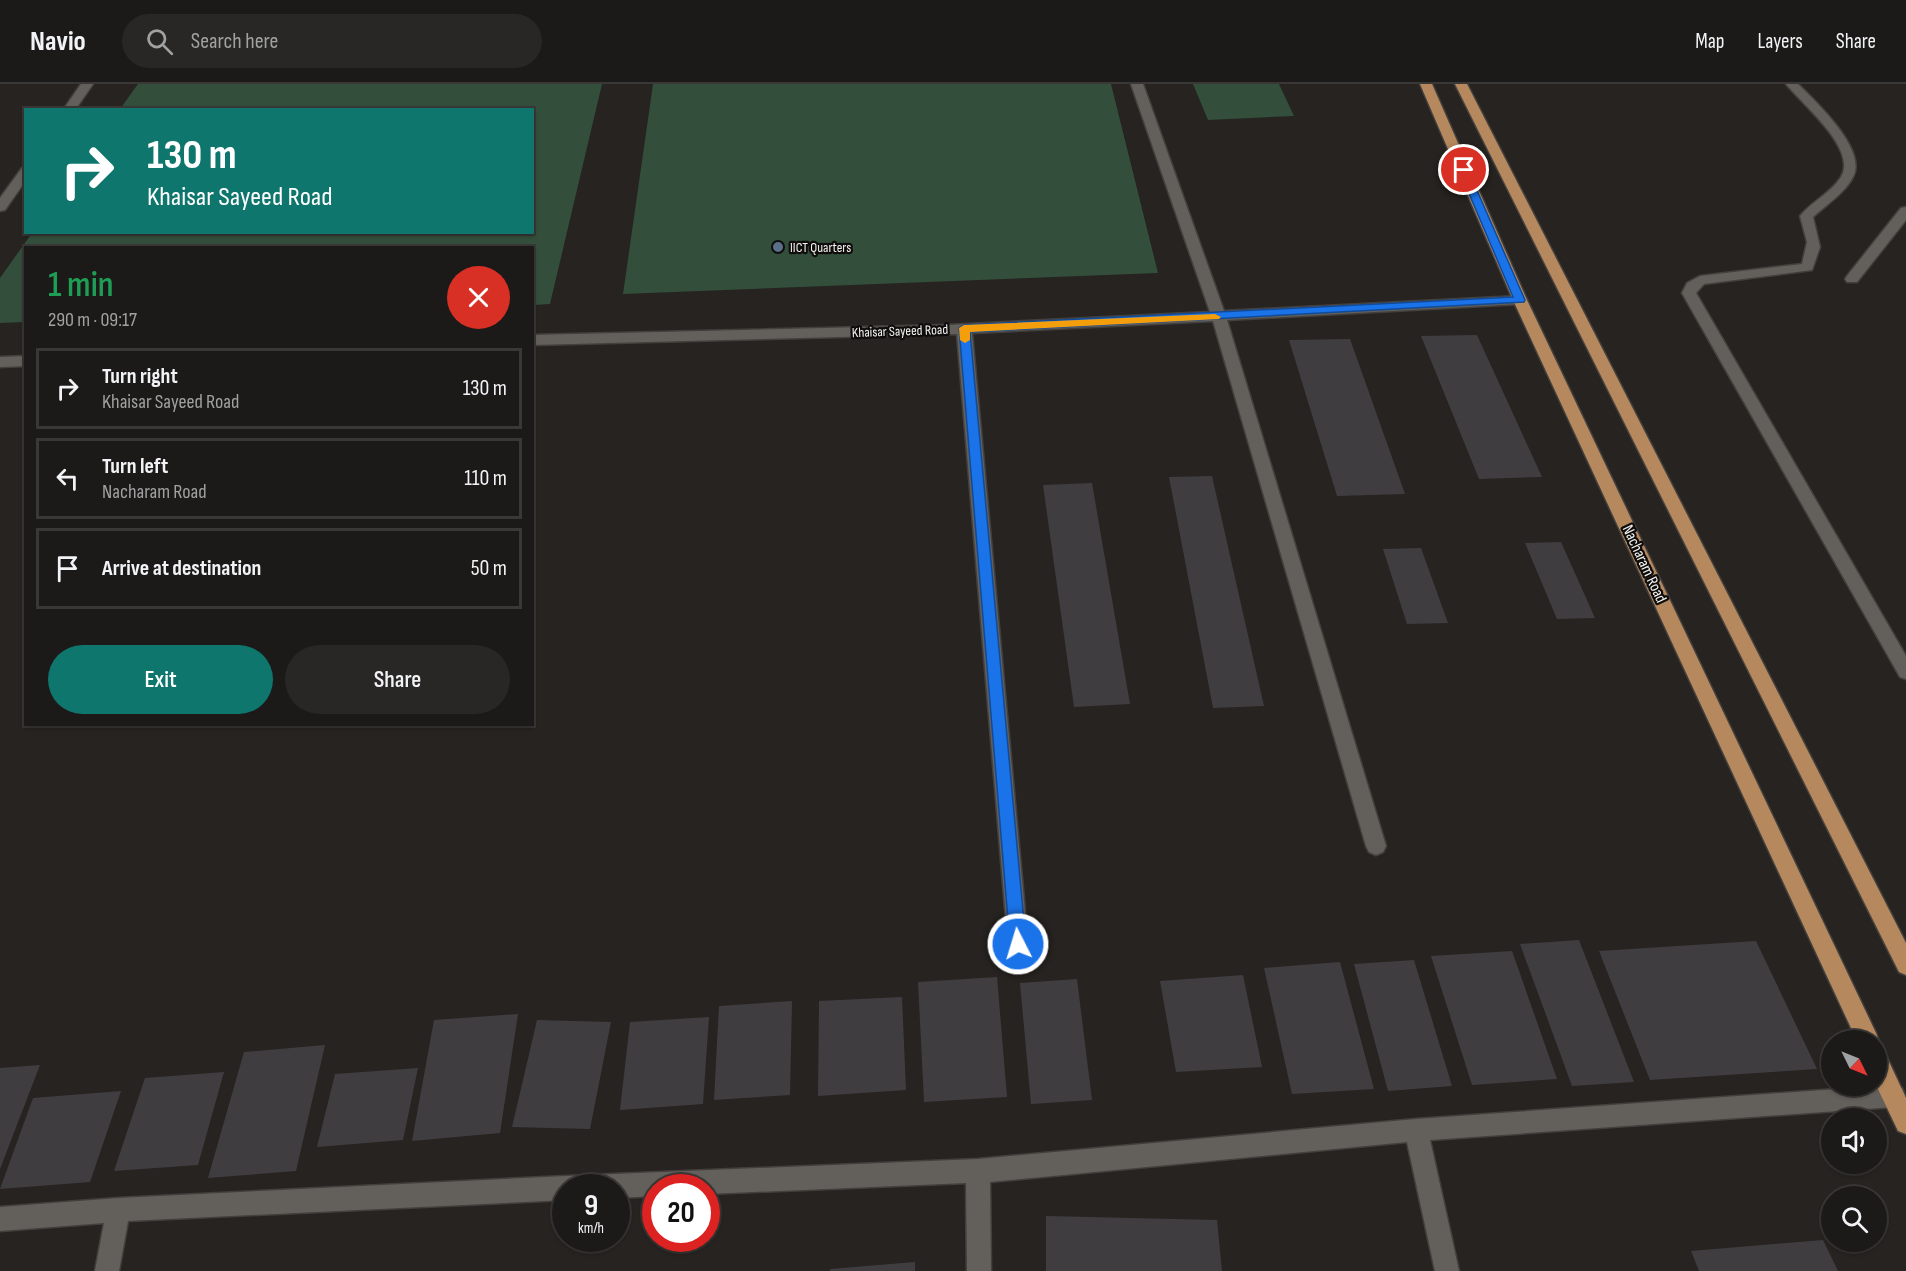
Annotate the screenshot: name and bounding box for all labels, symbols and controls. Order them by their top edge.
search box [122,14,542,68]
text: Navio [30,25,86,58]
icon: search [143,25,176,58]
text: Search here [191,28,278,55]
text: Map [1695,29,1724,54]
text: Layers [1757,29,1803,54]
text: Share [1836,29,1876,54]
text: 130 m [147,130,237,181]
icon: right [48,132,126,210]
pin [1438,144,1489,195]
icon: arrive [1447,153,1480,186]
text: Khaisar Sayeed Road [147,181,333,213]
place label: IICT Quarters [790,239,851,256]
marker: IICT Quarters [771,240,785,254]
text: 1 min [48,264,113,307]
button: close [447,266,510,329]
text: 290 m · 09:17 [48,308,137,332]
street label: Khaisar Sayeed Road [852,321,949,341]
text: Turn right [102,363,178,390]
icon: right [51,372,84,405]
text: 130 m [463,375,507,402]
text: Khaisar Sayeed Road [102,390,239,414]
text: Turn left [102,453,168,480]
icon: left [51,462,84,495]
text: 110 m [464,465,507,492]
text: Nacharam Road [102,480,207,504]
street label: Nacharam Road [1618,522,1670,606]
icon: arrive [51,552,84,585]
text: Arrive at destination [102,555,261,582]
text: 50 m [471,555,507,582]
button: Exit [48,645,273,714]
button: Share [285,645,510,714]
position arrow [986,912,1050,976]
north arrow [1821,1030,1887,1096]
map controls [1821,1030,1887,1252]
button: sound [1821,1108,1887,1174]
speed limit sign: 20 [642,1174,720,1252]
button: search [1821,1186,1887,1252]
text: 9 [584,1188,598,1224]
text: km/h [578,1219,604,1238]

